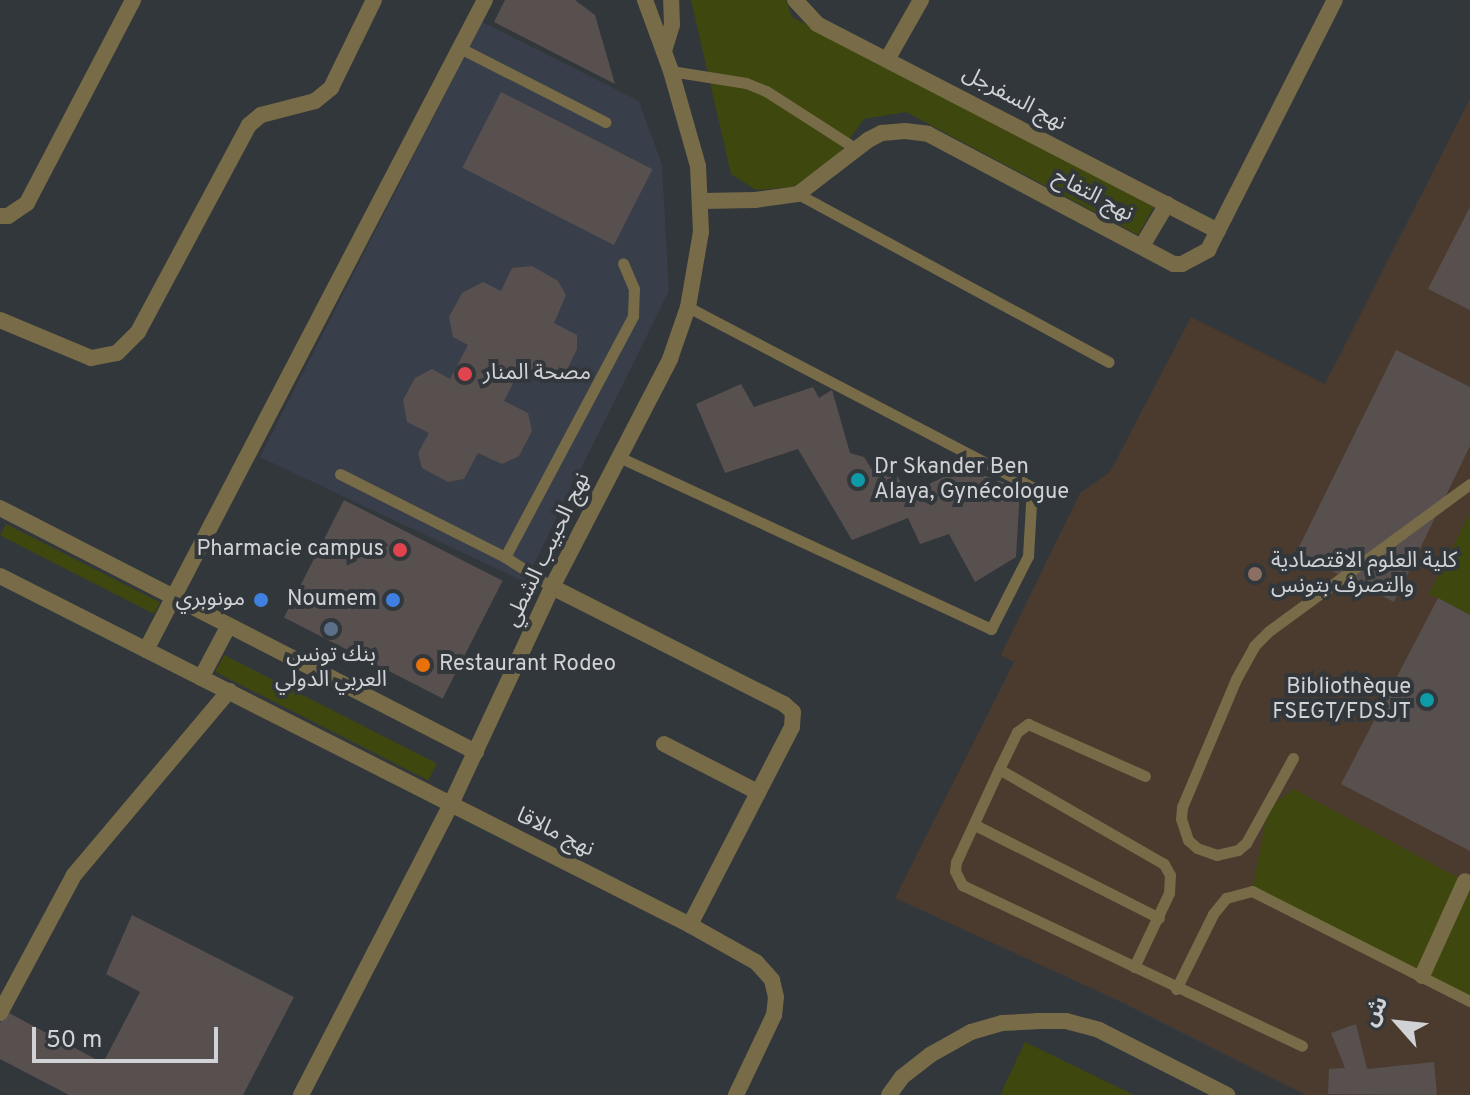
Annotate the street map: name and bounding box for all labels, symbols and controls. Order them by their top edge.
street label: نهج السفرجل [958,61,1070,137]
street label: نهج التفاح [1048,164,1138,228]
place label: مصحة المنار [483,361,591,387]
marker: مصحة المنار [454,363,476,385]
place label: Dr Skander Ben Alaya, Gynécologue [874,454,1069,506]
street label: نهج الحبيب الشطي [499,469,597,631]
marker: Dr Skander Ben Alaya, Gynécologue [849,471,867,489]
place label: Pharmacie campus [196,537,384,563]
marker: Pharmacie campus [391,541,409,559]
place label: كلية العلوم الاقتصادية والتصرف بتونس [1271,548,1457,600]
marker: كلية العلوم الاقتصادية والتصرف بتونس [1246,565,1264,583]
place label: مونوبري [175,587,245,613]
place label: Noumem [287,587,377,613]
marker: مونوبري [252,591,270,609]
marker: Noumem [384,591,402,609]
marker: بنك تونس العربي الدولي [322,620,340,638]
place label: بنك تونس العربي الدولي [275,642,387,694]
place label: Restaurant Rodeo [439,652,616,678]
marker: Restaurant Rodeo [414,656,432,674]
place label: Bibliothèque FSEGT/FDSJT [1272,674,1411,726]
marker: Bibliothèque FSEGT/FDSJT [1418,691,1436,709]
street label: نهج مالاقا [512,803,598,863]
north arrow [1358,983,1438,1063]
text: ش [1357,992,1395,1031]
scale bar [36,1011,222,1061]
text: 50 m [46,1026,102,1056]

